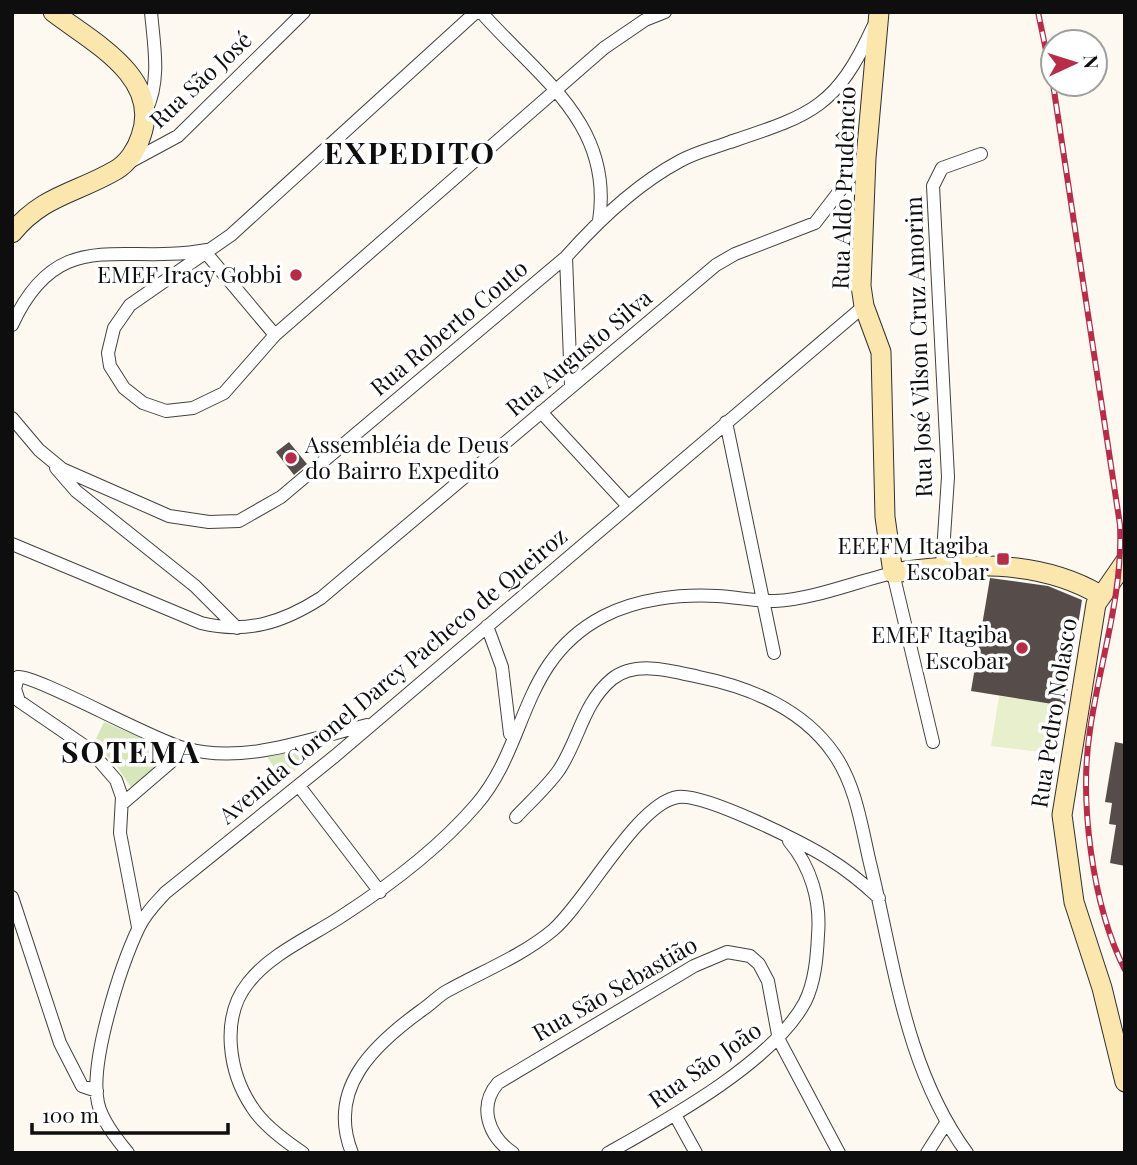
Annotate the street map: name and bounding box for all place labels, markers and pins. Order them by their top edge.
place label: EMEF Iracy Gobbi [97,258,282,289]
marker: EMEF Iracy Gobbi [288,267,304,283]
place label: Assembléia de Deus do Bairro Expedito [304,428,509,485]
marker: Assembléia de Deus do Bairro Expedito [283,450,299,466]
place label: EEEFM Itagiba Escobar [838,529,990,586]
marker: EEEFM Itagiba Escobar [995,551,1011,567]
place label: EMEF Itagiba Escobar [871,618,1009,675]
marker: EMEF Itagiba Escobar [1014,640,1030,656]

